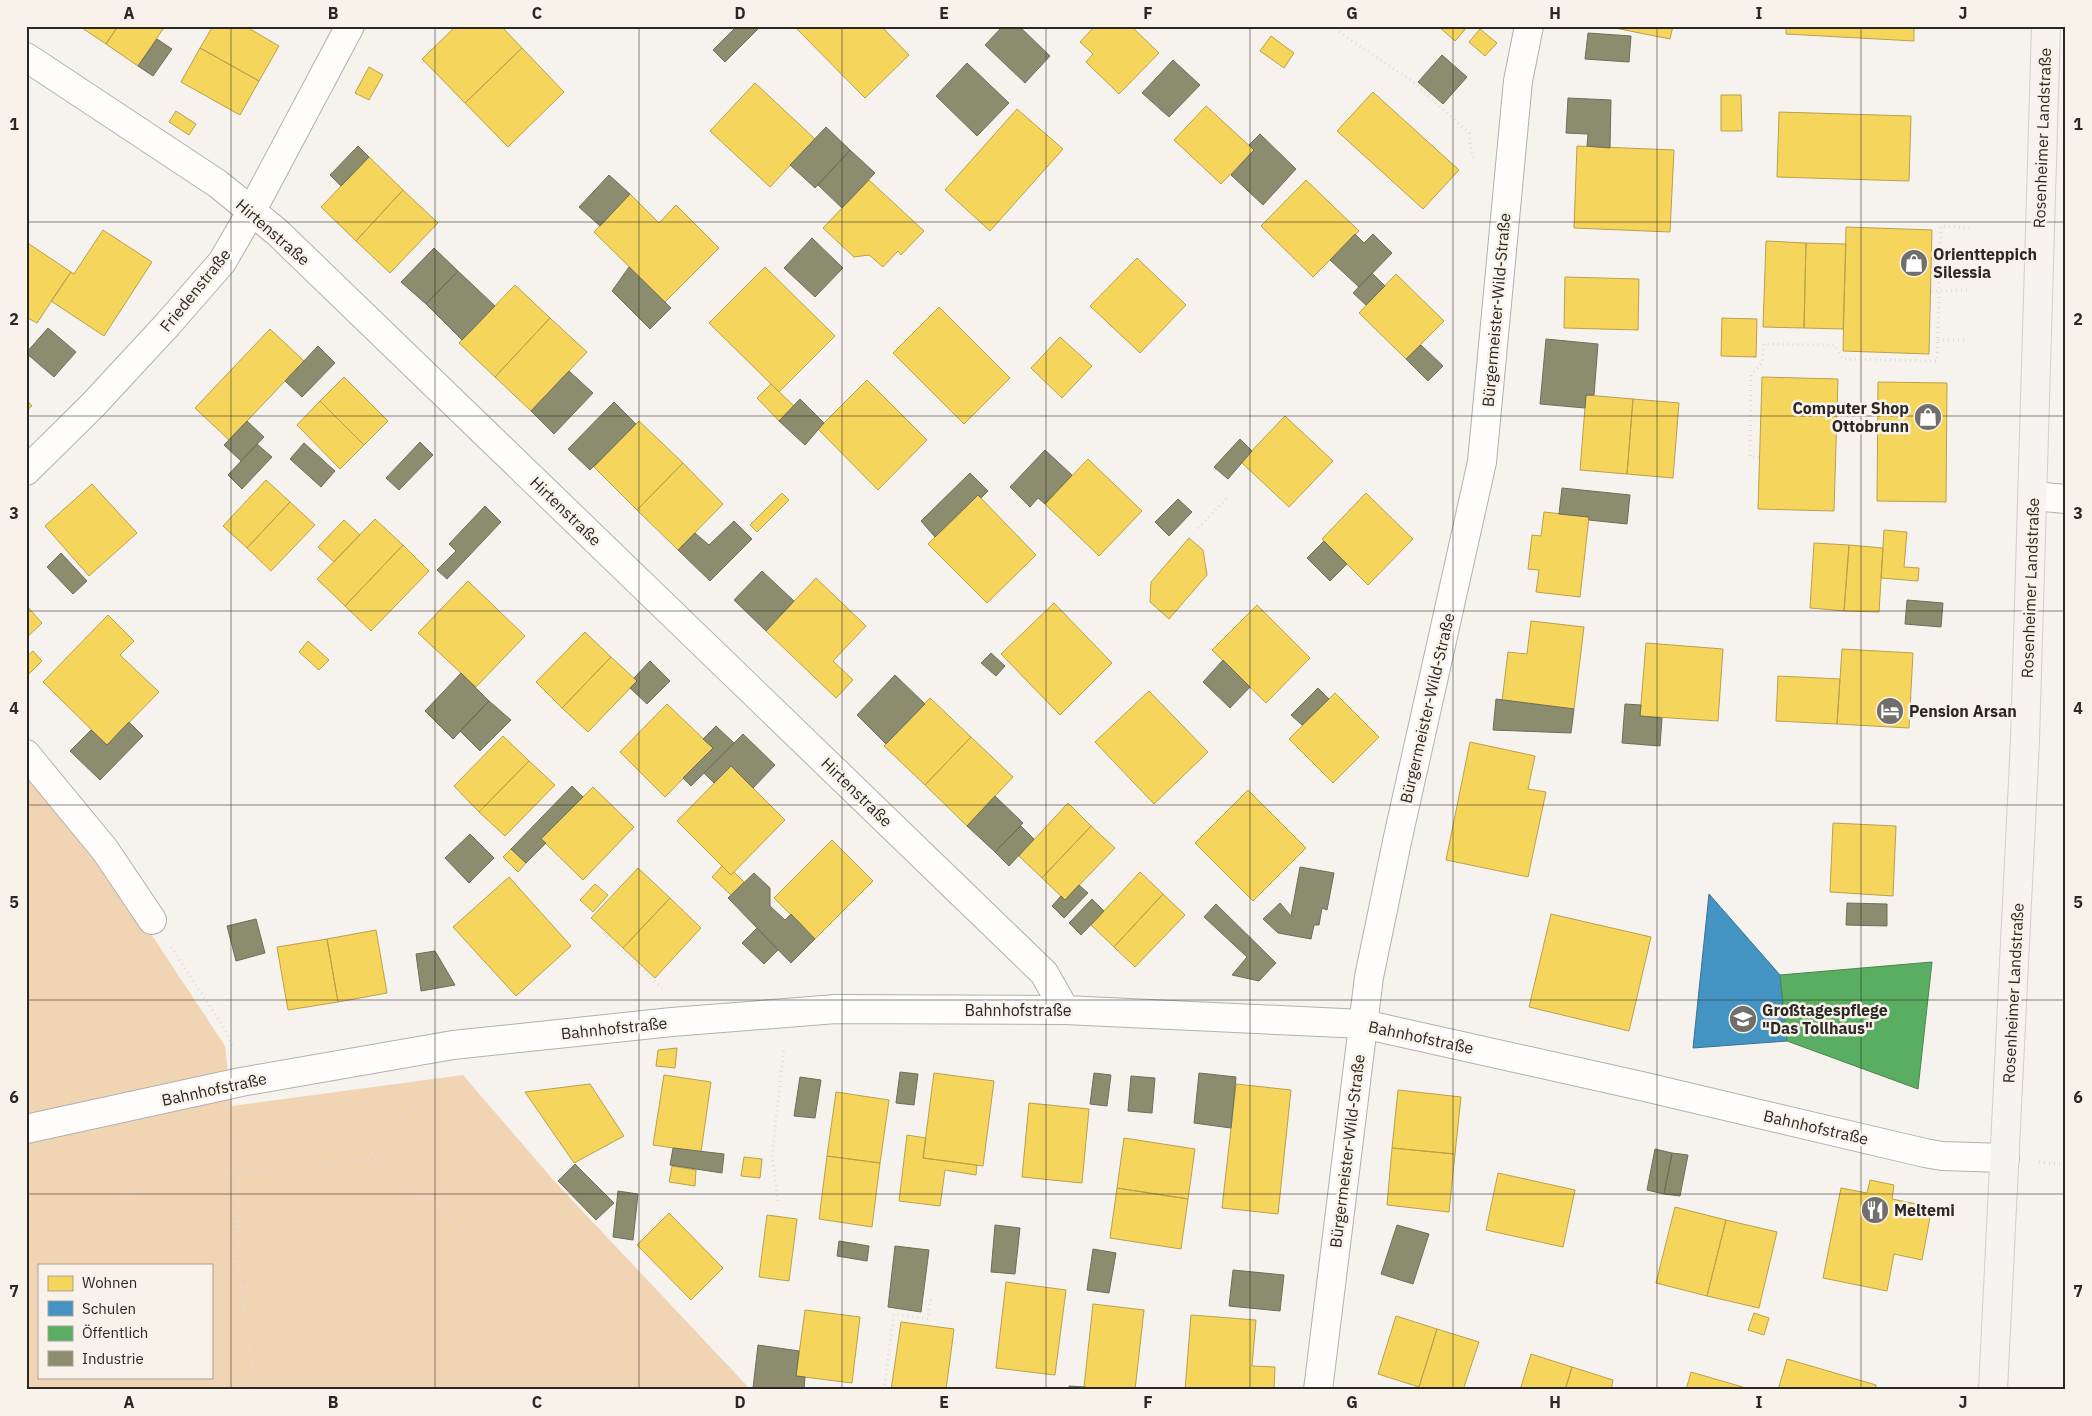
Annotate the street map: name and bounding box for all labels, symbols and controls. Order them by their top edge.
text: A [124,3,135,23]
text: B [328,3,339,23]
text: C [532,3,542,23]
text: D [734,3,746,23]
text: E [939,3,949,23]
text: F [1143,3,1153,23]
text: G [1346,3,1358,23]
text: H [1549,3,1561,23]
text: I [1756,3,1763,23]
text: J [1959,3,1967,23]
street label: Rosenheimer Landstraße [2029,47,2055,229]
text: 1 [9,114,19,134]
text: 1 [2073,114,2083,134]
street label: Hirtenstraße [232,194,314,270]
street label: Bürgermeister-Wild-Straße [1478,212,1514,408]
street label: Friedenstraße [155,244,235,336]
place label: Orientteppich Silessia [1933,244,2037,282]
shop icon: Orientteppich Silessia [1899,248,1929,278]
text: 2 [9,309,19,329]
text: 2 [2073,309,2083,329]
place label: Computer Shop Ottobrunn [1792,398,1909,436]
shop icon: Computer Shop Ottobrunn [1913,402,1943,432]
street label: Hirtenstraße [526,472,606,550]
street label: Rosenheimer Landstraße [2017,497,2043,679]
text: 3 [9,503,19,523]
text: 3 [2073,503,2083,523]
street label: Bürgermeister-Wild-Straße [1395,611,1459,805]
hotel icon: Pension Arsan [1875,696,1905,726]
text: 4 [9,698,19,718]
text: 4 [2073,698,2083,718]
place label: Pension Arsan [1909,701,2017,721]
street label: Hirtenstraße [817,753,897,831]
text: 5 [9,892,19,912]
text: 5 [2073,892,2083,912]
street label: Rosenheimer Landstraße [1998,902,2028,1084]
street label: Bahnhofstraße [965,1000,1072,1020]
place label: Großtagespflege "Das Tollhaus" [1762,1000,1888,1038]
school or university icon: Großtagespflege "Das Tollhaus" [1728,1004,1758,1034]
street label: Bahnhofstraße [560,1012,668,1044]
street label: Bahnhofstraße [1367,1016,1476,1058]
street label: Bürgermeister-Wild-Straße [1325,1053,1369,1249]
street label: Bahnhofstraße [160,1068,269,1110]
text: 6 [9,1087,19,1107]
text: 6 [2073,1087,2083,1107]
street label: Bahnhofstraße [1762,1105,1871,1149]
restaurant icon: Meltemi [1860,1195,1890,1225]
place label: Meltemi [1894,1200,1955,1220]
legend [38,1264,212,1378]
text: Wohnen [82,1273,137,1292]
text: 7 [9,1281,19,1301]
text: 7 [2073,1281,2083,1301]
text: Schulen [82,1299,136,1318]
text: Öffentlich [82,1323,148,1342]
text: Industrie [82,1349,144,1368]
text: A [124,1392,135,1412]
text: B [328,1392,339,1412]
text: C [532,1392,542,1412]
text: D [734,1392,746,1412]
text: E [939,1392,949,1412]
text: F [1143,1392,1153,1412]
text: G [1346,1392,1358,1412]
text: H [1549,1392,1561,1412]
text: I [1756,1392,1763,1412]
text: J [1959,1392,1967,1412]

